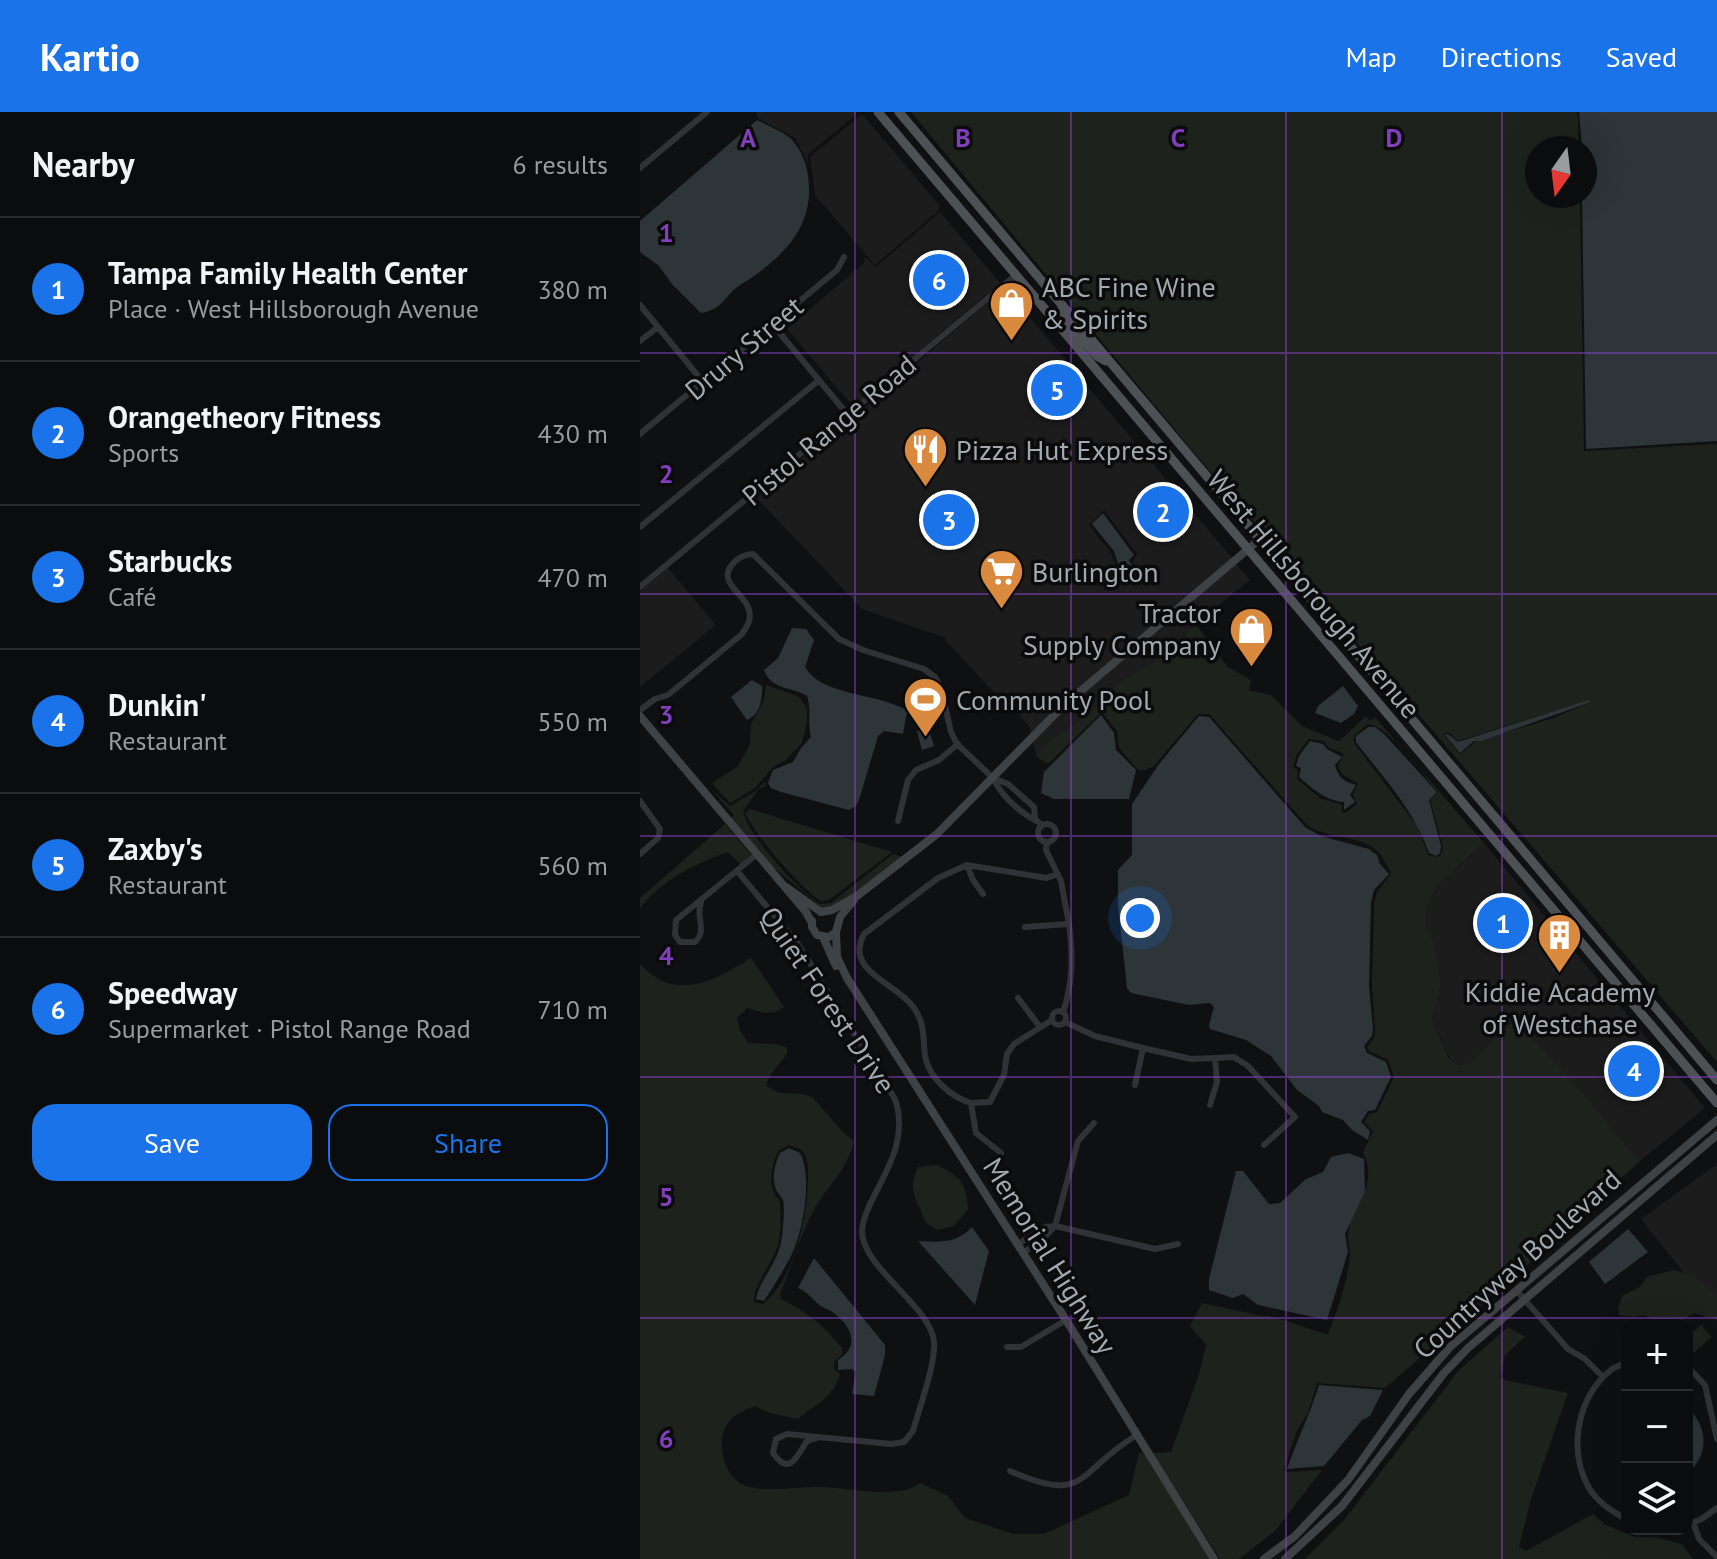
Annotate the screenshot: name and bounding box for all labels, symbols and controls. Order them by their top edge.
text: Kartio [40,32,140,81]
text: Map [1346,38,1397,75]
text: Directions [1441,38,1562,75]
text: Saved [1606,38,1677,75]
text: A [740,121,756,154]
text: B [955,121,971,154]
text: C [1171,121,1185,154]
text: D [1386,121,1402,154]
north arrow [1525,136,1597,208]
text: Nearby [32,142,134,186]
text: 6 results [513,148,608,181]
text: 1 [659,216,673,249]
pin: 6 [913,250,965,310]
text: Tampa Family Health Center [108,253,467,292]
place label: ABC Fine Wine & Spirits [1042,268,1216,337]
text: 1 [51,273,65,306]
text: 380 m [537,273,608,306]
shop icon: ABC Fine Wine & Spirits [987,279,1035,342]
street label: Drury Street [677,287,811,408]
text: Place · West Hillsborough Avenue [108,292,479,325]
street label: Pistol Range Road [734,346,923,513]
pin: 5 [1031,360,1083,420]
text: Orangetheory Fitness [108,397,381,436]
text: 2 [51,417,65,450]
text: 430 m [537,417,608,450]
restaurant icon: Pizza Hut Express [901,426,949,489]
place label: Pizza Hut Express [956,431,1168,468]
text: Sports [108,436,179,469]
text: 2 [659,457,673,490]
street label: West Hillsborough Avenue [1199,462,1429,726]
pin: 2 [1137,482,1189,542]
pin: 3 [923,490,975,550]
text: Starbucks [108,541,232,580]
supermarket icon: Burlington [977,548,1025,611]
place label: Burlington [1032,553,1159,590]
text: 3 [51,561,65,594]
text: 470 m [537,561,608,594]
text: Café [108,580,157,613]
place label: Tractor Supply Company [1023,594,1221,663]
shop icon: Tractor Supply Company [1228,605,1276,668]
sports icon: Community Pool [901,676,949,739]
place label: Community Pool [956,681,1151,718]
text: Dunkin' [108,685,207,724]
text: 3 [659,698,673,731]
text: 4 [51,705,65,738]
text: 550 m [537,705,608,738]
text: Restaurant [108,724,227,757]
text: Zaxby's [108,829,203,868]
text: 5 [51,849,65,882]
text: 560 m [537,849,608,882]
text: Restaurant [108,868,227,901]
pin: 1 [1477,893,1529,953]
your location [1120,898,1160,938]
street label: Quiet Forest Drive [752,899,905,1100]
building icon: Kiddie Academy of Westchase [1536,911,1584,974]
text: 4 [659,939,674,972]
text: Speedway [108,973,237,1012]
place label: Kiddie Academy of Westchase [1465,973,1655,1042]
text: 6 [51,993,65,1026]
text: 710 m [537,993,608,1026]
text: Supermarket · Pistol Range Road [108,1012,471,1045]
pin: 4 [1608,1041,1660,1101]
button: Save [32,1104,312,1181]
button: Share [328,1104,608,1181]
street label: Memorial Highway [975,1151,1126,1361]
street label: Countryway Boulevard [1405,1161,1628,1367]
text: 5 [659,1180,673,1213]
map controls [1621,1319,1693,1535]
button: + [1621,1319,1693,1391]
button: − [1621,1391,1693,1463]
text: 6 [659,1422,673,1455]
button: layers [1621,1463,1693,1535]

